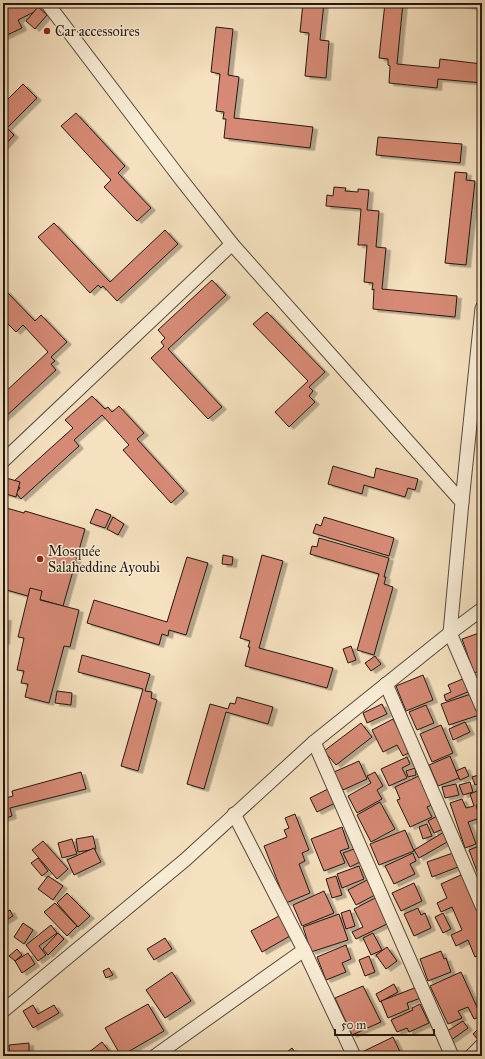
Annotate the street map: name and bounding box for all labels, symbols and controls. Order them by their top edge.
place label: Car accessoires [55,23,140,40]
marker: Car accessoires [42,26,52,36]
place label: Mosquée Salaheddine Ayoubi [48,543,160,576]
marker: Mosquée Salaheddine Ayoubi [35,554,45,564]
scale bar [335,1011,434,1037]
text: 50 m [341,1018,366,1032]

